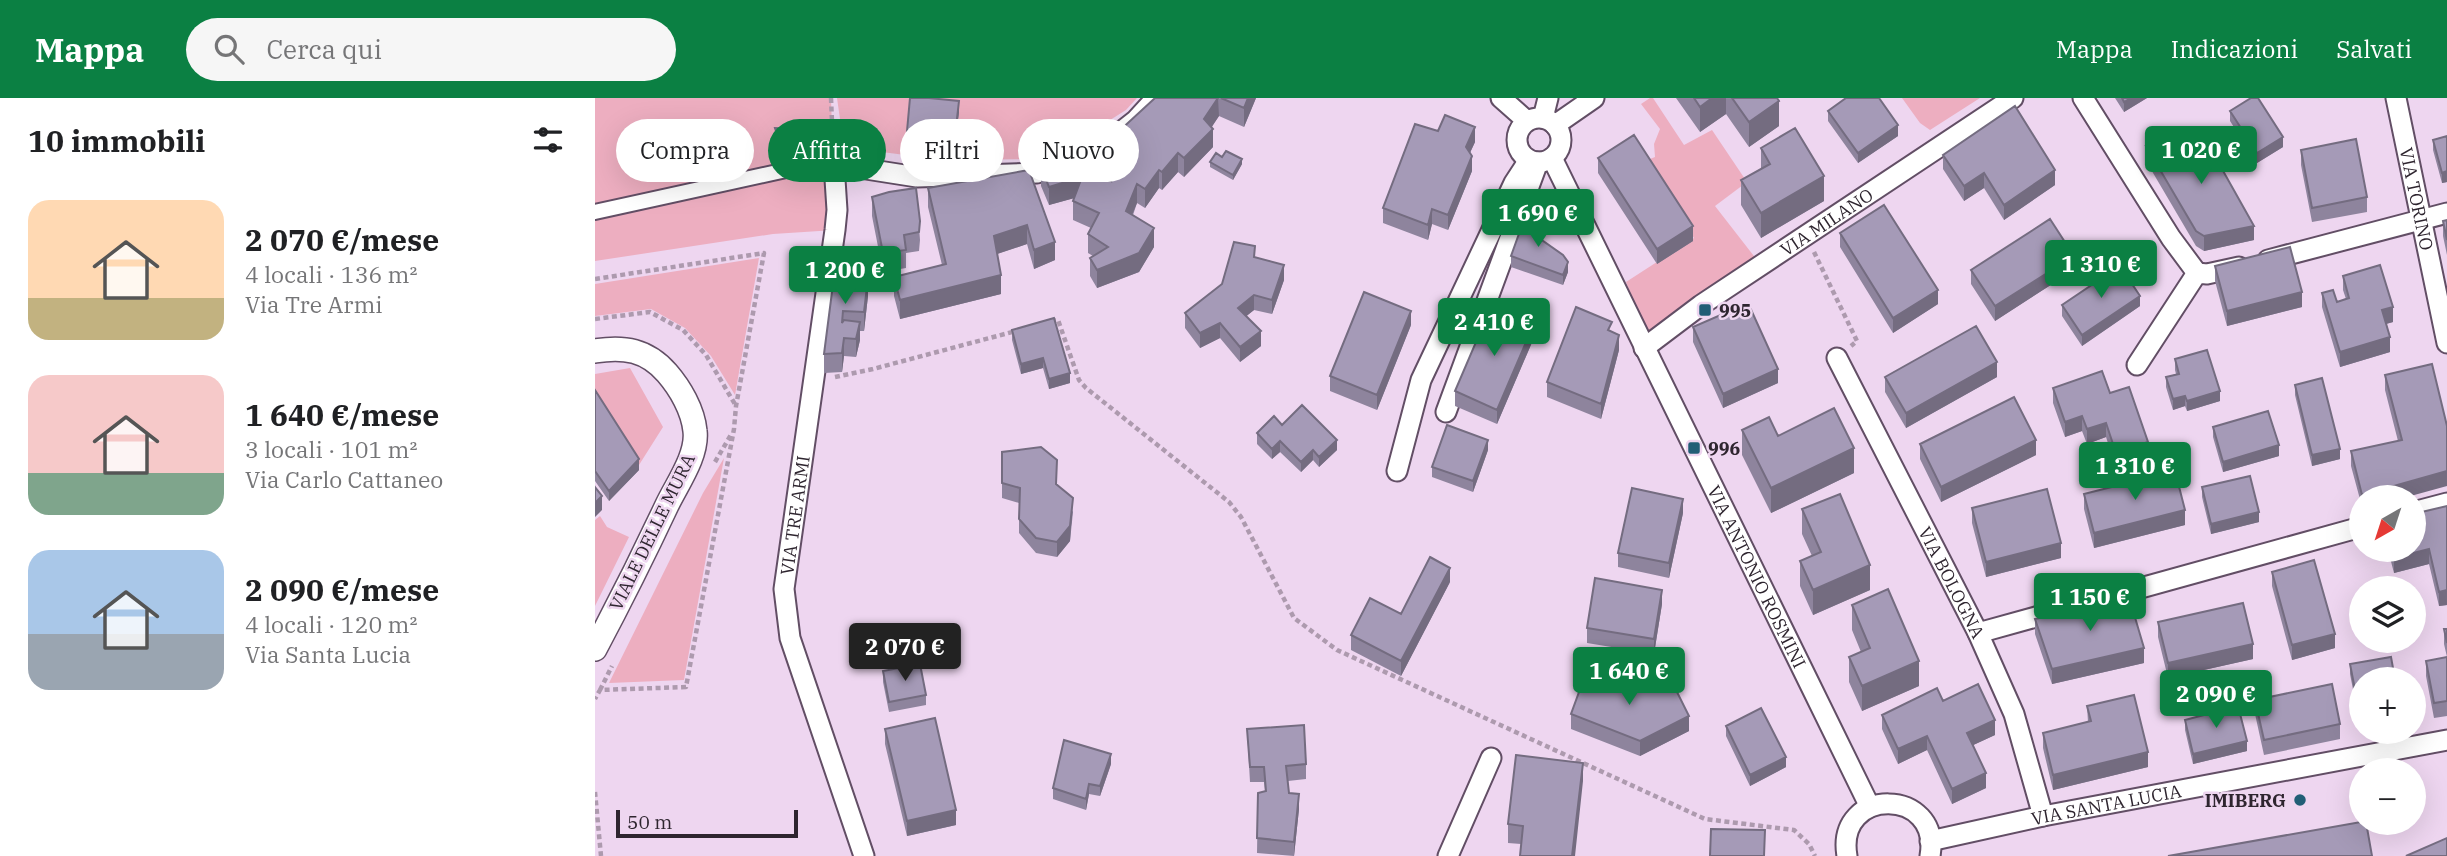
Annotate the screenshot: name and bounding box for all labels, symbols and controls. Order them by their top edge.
search box [186,18,676,81]
text: Mappa [35,28,144,71]
icon: search [210,30,248,68]
text: Cerca qui [266,32,382,66]
text: Mappa [2056,33,2133,65]
text: Indicazioni [2171,33,2298,65]
text: Salvati [2336,33,2412,65]
chip: Compra [616,119,754,182]
chip: Affitta [768,119,886,182]
chip: Filtri [900,119,1004,182]
chip: Nuovo [1018,119,1139,182]
text: 10 immobili [28,121,205,160]
icon: filters [529,121,567,159]
pin: 1 020 € [2136,126,2266,186]
text: 1 020 € [2161,134,2241,164]
street label: VIA TORINO [2395,145,2439,252]
street label: VIA MILANO [1776,183,1877,261]
pin: 1 690 € [1473,190,1603,249]
text: 1 690 € [1498,197,1578,227]
text: 2 070 €/mese [245,220,439,259]
icon: home [84,228,168,312]
pin: 1 310 € [2036,240,2166,300]
pin: 1 200 € [780,246,910,306]
text: 1 310 € [2061,248,2141,278]
text: 1 200 € [805,254,885,284]
text: 4 locali · 136 m² [245,259,417,289]
text: Via Tre Armi [245,289,383,319]
pin: 2 410 € [1429,299,1559,358]
place label: 995 [1719,299,1751,322]
marker: 995 [1697,302,1713,318]
text: 2 410 € [1454,306,1534,336]
text: 1 640 €/mese [245,395,439,434]
icon: home [84,403,168,487]
text: 3 locali · 101 m² [245,434,417,464]
place label: 996 [1708,437,1741,460]
marker: 996 [1686,440,1702,456]
pin: 1 310 € [2070,442,2200,502]
street label: VIALE DELLE MURA [604,449,700,614]
text: 1 310 € [2095,450,2175,480]
street label: VIA TRE ARMI [775,454,814,577]
text: Via Carlo Cattaneo [245,464,443,494]
street label: VIA ANTONIO ROSMINI [1703,481,1811,672]
north arrow [2349,485,2425,562]
map controls [2349,485,2426,835]
street label: VIA BOLOGNA [1914,523,1990,643]
text: 2 090 €/mese [245,570,439,609]
pin: 1 150 € [2025,574,2155,633]
button: layers [2349,576,2426,653]
icon: home [84,578,168,662]
text: 1 150 € [2050,581,2130,611]
text: 4 locali · 120 m² [245,609,417,639]
pin: 2 070 € [840,624,970,683]
text: 2 070 € [865,631,945,661]
text: Via Santa Lucia [245,639,411,669]
pin: 1 640 € [1564,648,1694,707]
text: 1 640 € [1589,655,1669,685]
button: + [2349,667,2426,744]
pin: 2 090 € [2151,670,2281,730]
text: 2 090 € [2176,678,2256,708]
button: − [2349,758,2426,835]
street label: VIA SANTA LUCIA [2029,779,2184,830]
place label: IMIBERG [2205,789,2286,812]
marker: IMIBERG [2292,792,2308,808]
scale bar [616,807,798,839]
text: 50 m [627,810,672,834]

